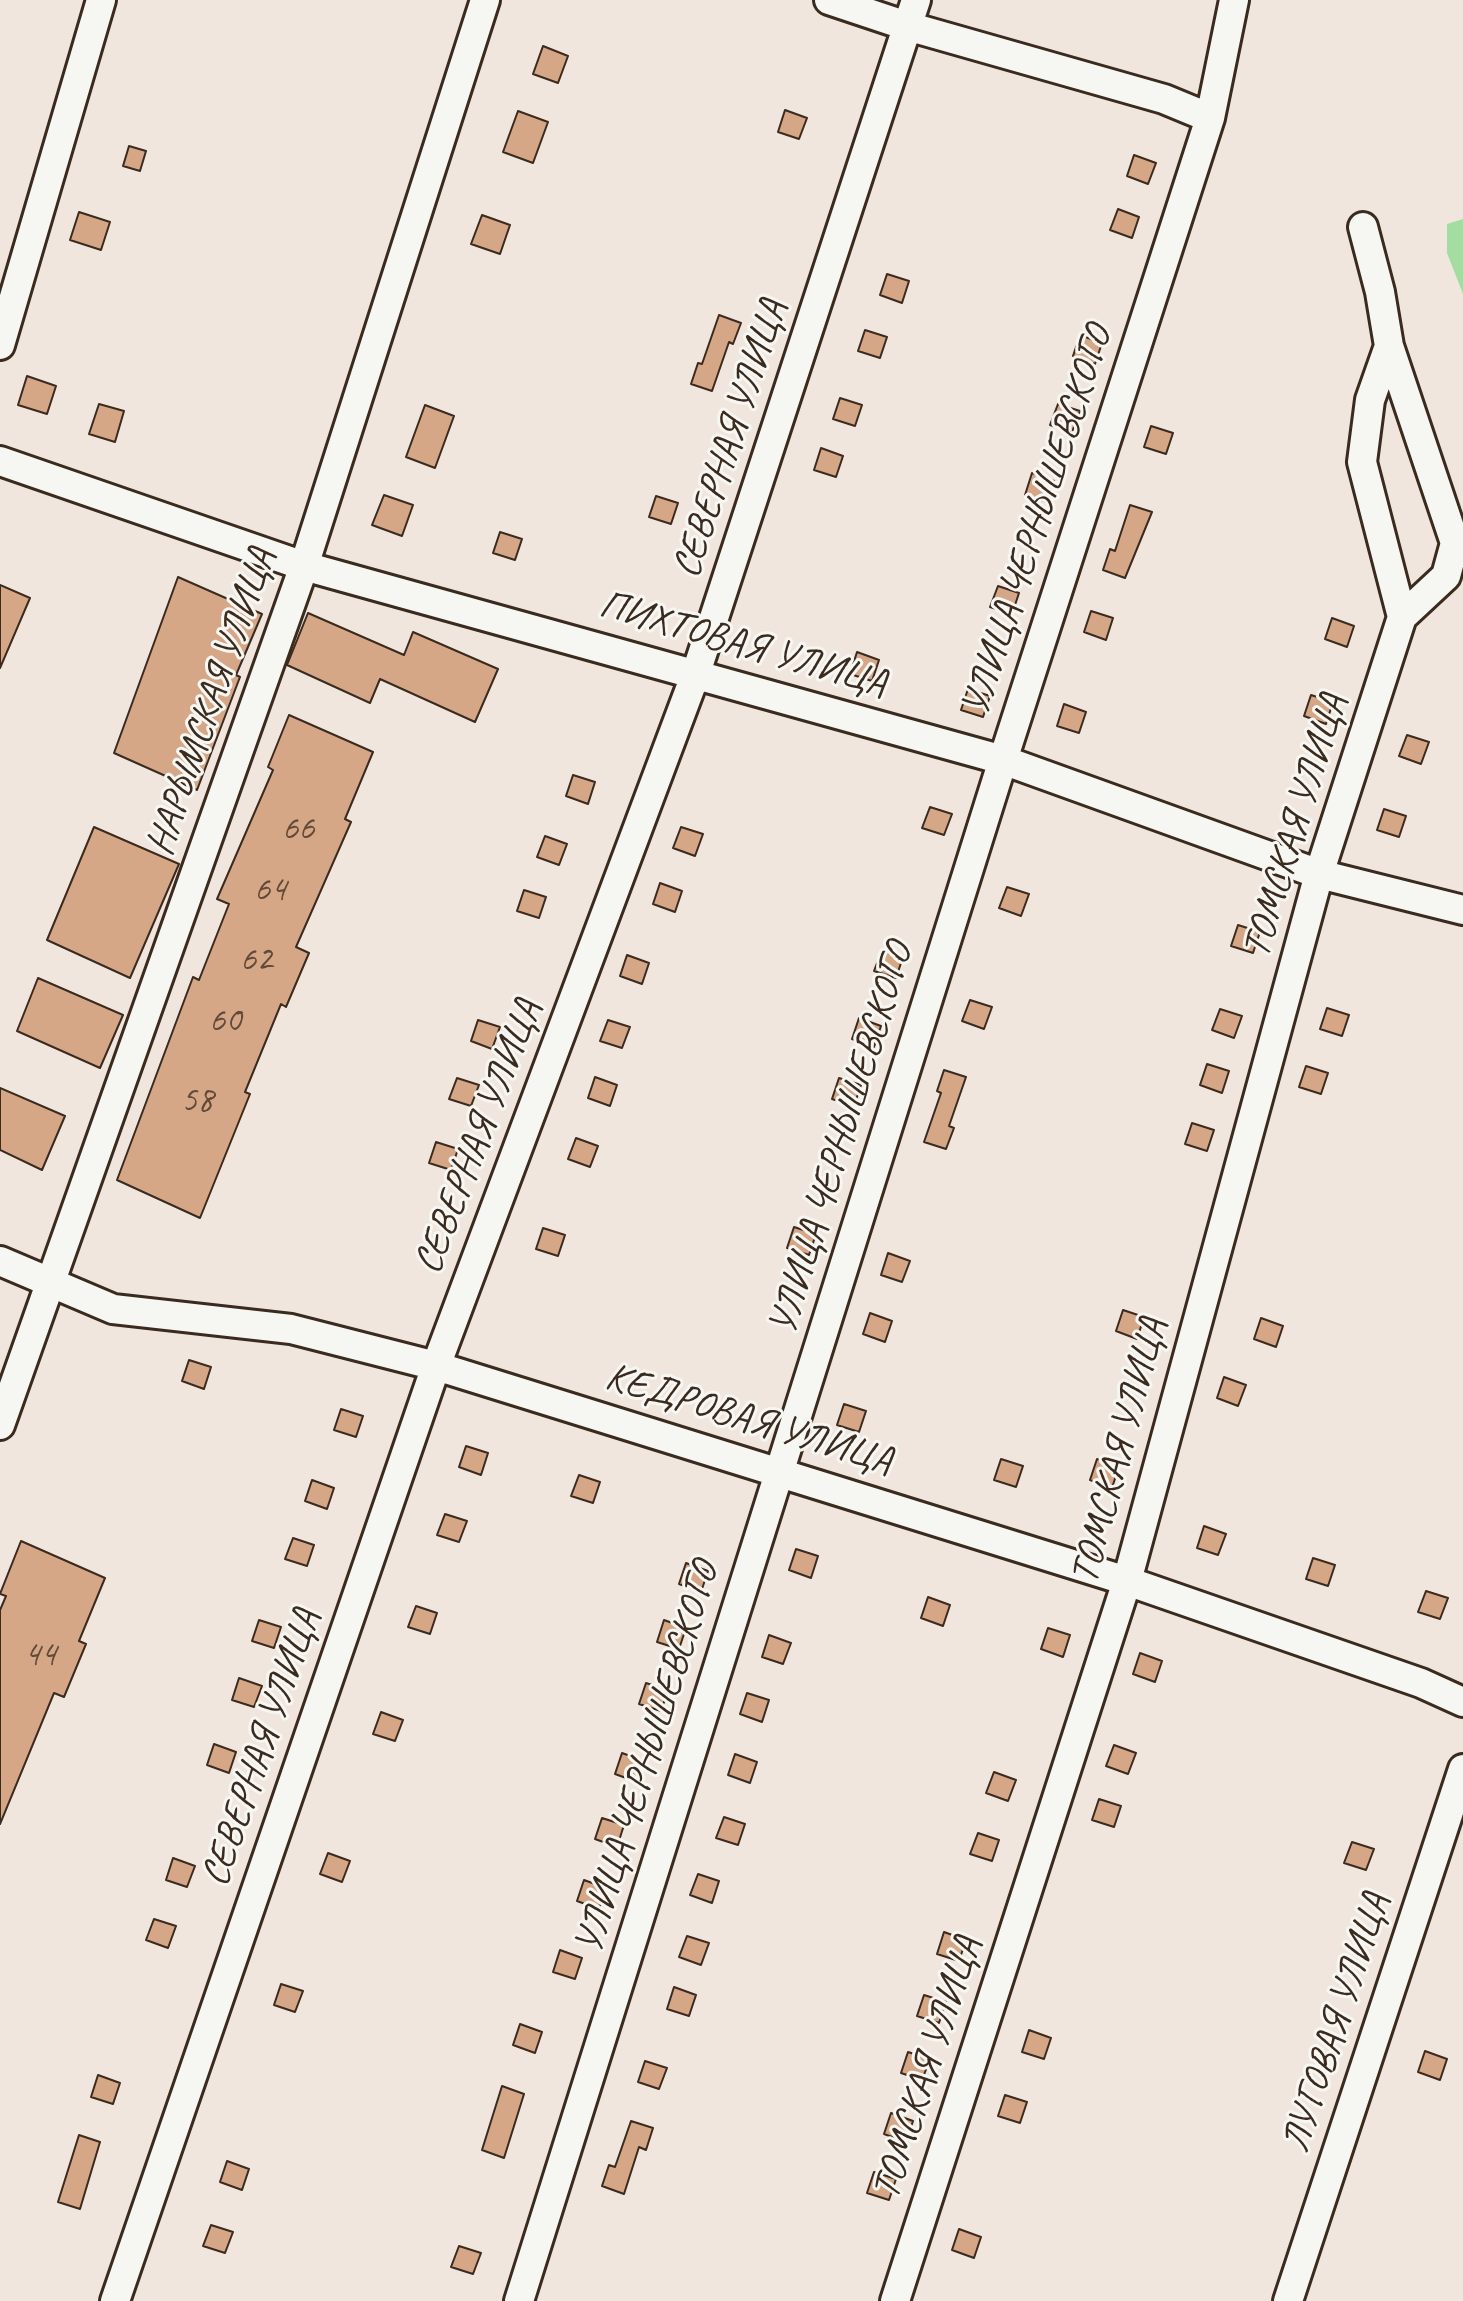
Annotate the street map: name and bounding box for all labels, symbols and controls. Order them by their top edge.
street label: СЕВЕРНАЯ УЛИЦА [663,294,799,584]
street label: УЛИЦА ЧЕРНЫШЕВСКОГО [952,320,1124,722]
street label: НАРЫМСКАЯ УЛИЦА [137,542,287,862]
street label: ПИХТОВАЯ УЛИЦА [594,581,892,709]
street label: ТОМСКАЯ УЛИЦА [1233,689,1359,963]
house number: 66 [282,808,314,852]
house number: 64 [254,869,286,913]
street label: УЛИЦА ЧЕРНЫШЕВСКОГО [760,938,924,1340]
house number: 62 [240,939,272,983]
street label: СЕВЕРНАЯ УЛИЦА [405,993,553,1281]
house number: 60 [209,1000,241,1044]
house number: 58 [181,1080,213,1124]
street label: ТОМСКАЯ УЛИЦА [1062,1313,1178,1589]
street label: КЕДРОВАЯ УЛИЦА [600,1354,898,1486]
street label: УЛИЦА ЧЕРНЫШЕВСКОГО [566,1557,730,1959]
street label: СЕВЕРНАЯ УЛИЦА [192,1603,332,1893]
house number: 44 [24,1634,56,1678]
street label: ЛУГОВАЯ УЛИЦА [1273,1887,1401,2159]
street label: ТОМСКАЯ УЛИЦА [863,1931,993,2205]

